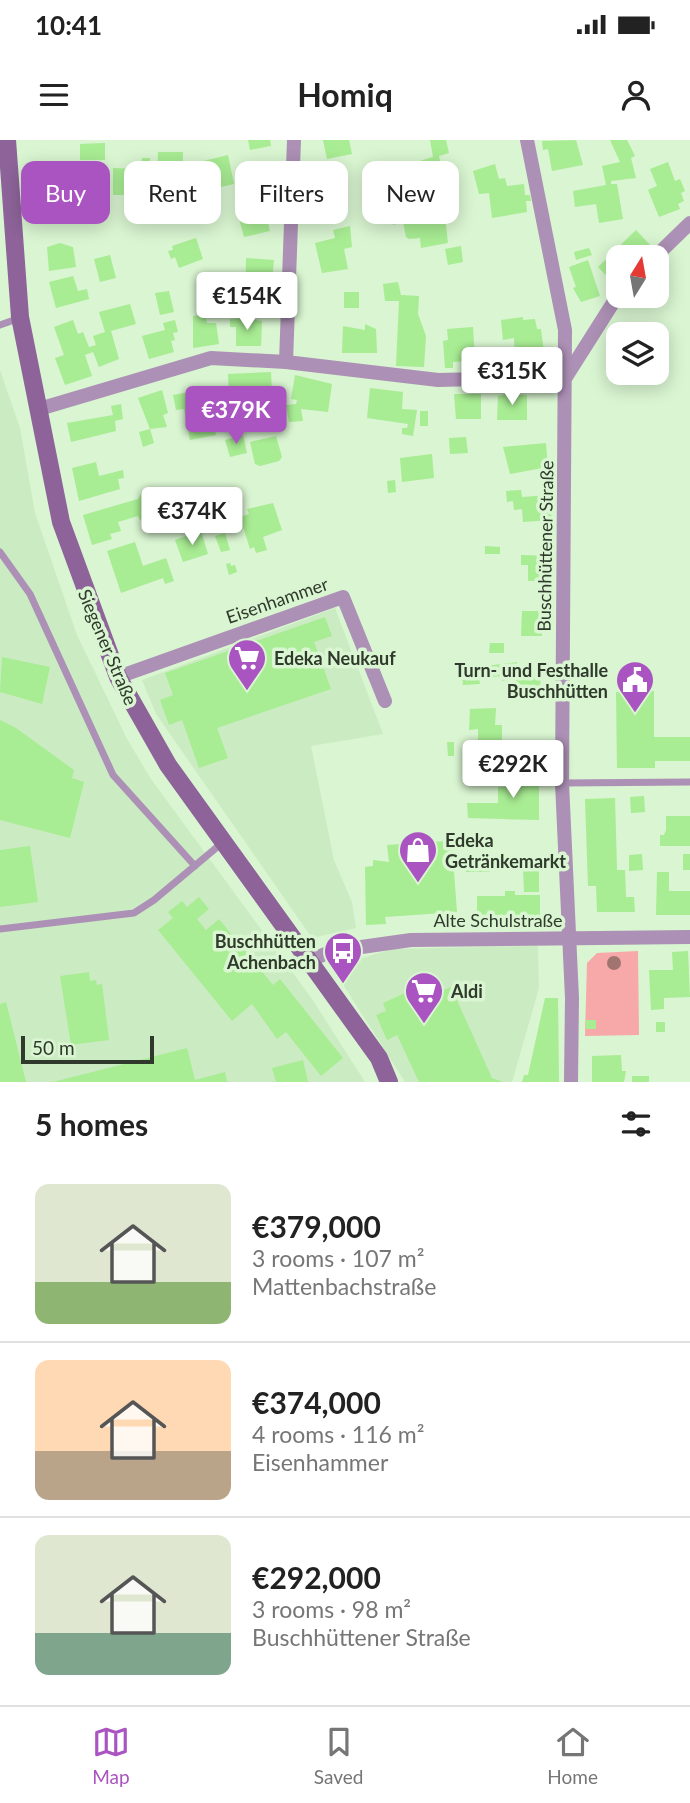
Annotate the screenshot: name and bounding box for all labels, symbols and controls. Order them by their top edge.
text: 10:41 [35,9,102,41]
text: Homiq [297,75,393,114]
icon: menu [35,76,73,114]
icon: person [617,76,655,114]
chip: Buy [21,161,110,224]
chip: Rent [124,161,221,224]
chip: Filters [235,161,348,224]
chip: New [362,161,459,224]
north arrow [606,245,668,308]
map controls [606,245,669,385]
pin: €154K [198,272,296,332]
text: €154K [212,281,282,309]
button: layers [606,322,669,385]
pin: €315K [463,348,561,407]
text: €315K [477,356,547,384]
pin: €379K [187,386,285,446]
text: €379K [201,395,271,423]
street label: Buschhüttener Straße [533,460,557,632]
pin: €374K [143,488,241,547]
text: €374K [157,496,227,524]
street label: Eisenhammer [223,572,331,628]
street label: Siegener Straße [74,586,142,708]
supermarket icon: Edeka Neukauf [226,637,268,692]
place label: Edeka Neukauf [274,647,396,669]
place label: Turn- und Festhalle Buschhütten [454,659,608,702]
public building icon: Turn- und Festhalle Buschhütten [614,659,656,714]
pin: €292K [464,740,562,800]
text: €292K [478,749,548,777]
shop icon: Edeka Getränkemarkt [397,829,439,884]
place label: Edeka Getränkemarkt [445,829,566,872]
street label: Alte Schulstraße [433,909,563,931]
place label: Buschhütten Achenbach [215,930,316,973]
bus stop icon: Buschhütten Achenbach [322,930,364,985]
supermarket icon: Aldi [403,970,445,1025]
place label: Aldi [450,980,483,1002]
scale bar [21,1033,154,1065]
text: 50 m [32,1036,75,1059]
icon: filters [617,1105,655,1143]
text: 5 homes [35,1106,148,1142]
text: €379,000 [252,1208,381,1244]
icon: home [91,1212,175,1296]
text: 3 rooms · 107 m² [252,1244,424,1272]
text: Mattenbachstraße [252,1272,436,1300]
text: €374,000 [252,1384,381,1420]
icon: home [91,1388,175,1472]
text: 4 rooms · 116 m² [252,1420,424,1448]
text: Eisenhammer [252,1448,388,1476]
text: €292,000 [252,1559,381,1595]
icon: home [91,1563,175,1647]
text: 3 rooms · 98 m² [252,1595,411,1623]
text: Buschhüttener Straße [252,1623,471,1651]
tab: Map [92,1723,130,1788]
tab: Saved [314,1723,363,1788]
tab: Home [547,1723,598,1788]

